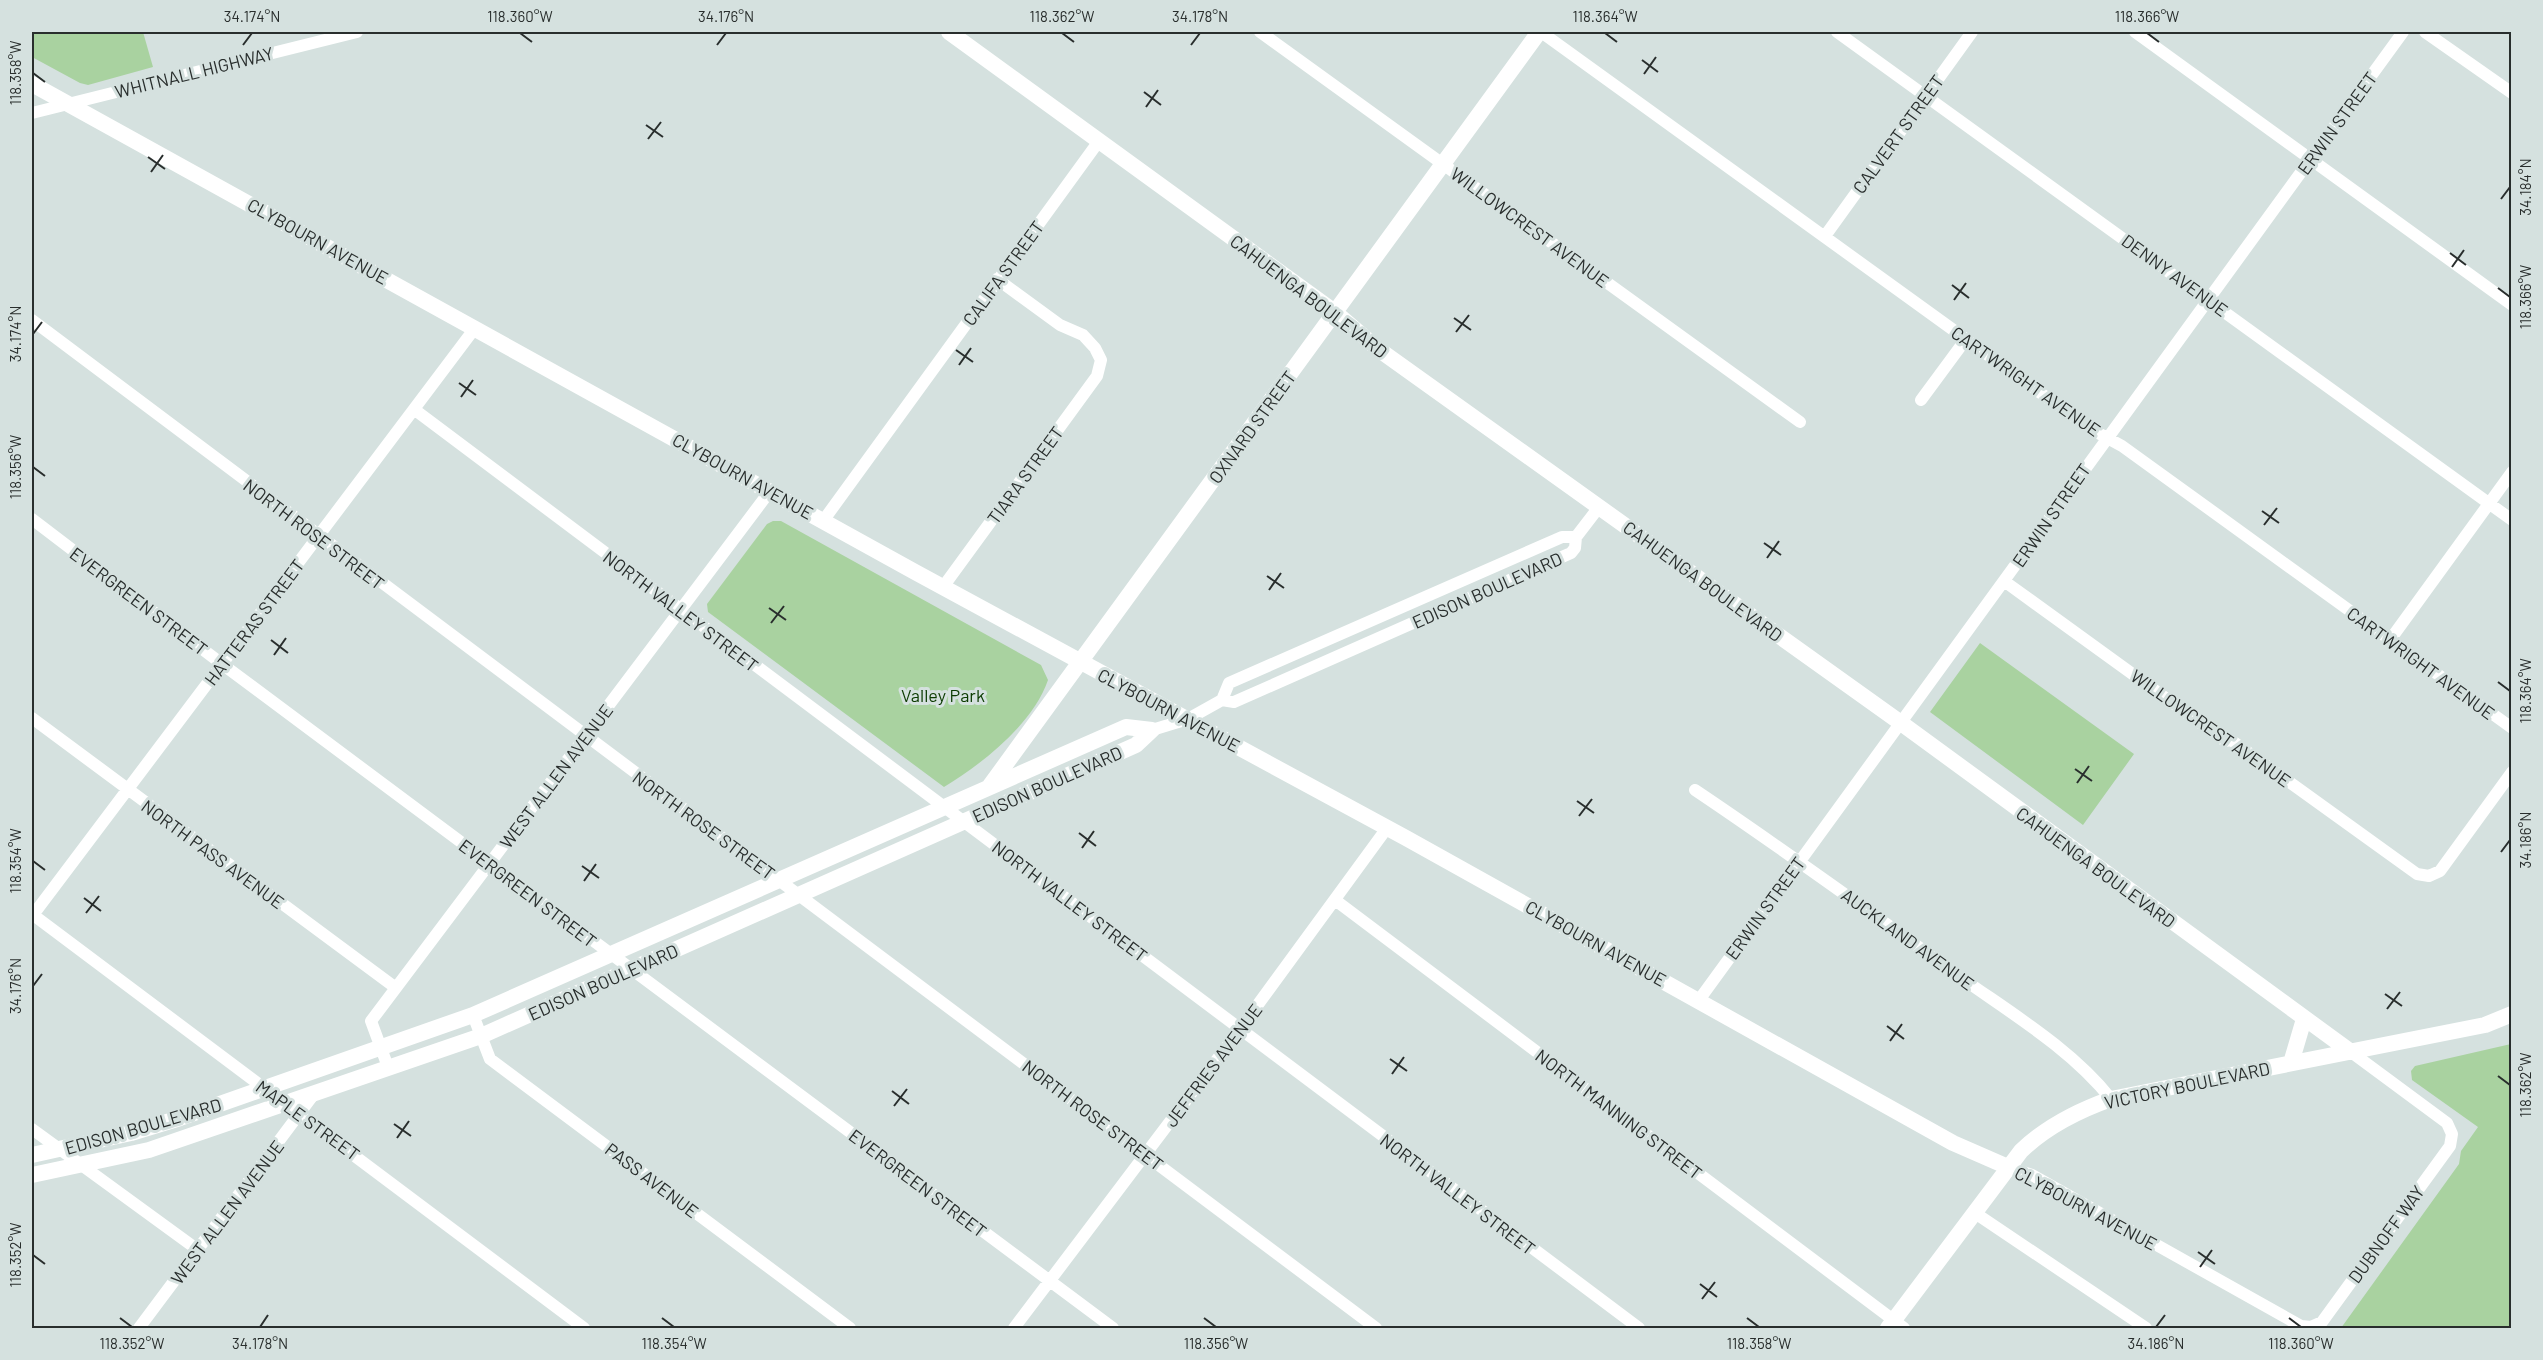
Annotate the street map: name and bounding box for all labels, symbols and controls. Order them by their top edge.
text: 34.174°N [224,7,280,25]
text: 118.360°W [487,7,553,25]
text: 34.176°N [698,7,754,25]
text: 118.362°W [1030,7,1094,25]
text: 34.178°N [1172,7,1228,25]
text: 118.364°W [1572,7,1638,25]
text: 118.366°W [2115,7,2179,25]
text: 118.358°W [6,41,24,105]
street label: WHITNALL HIGHWAY [112,42,276,102]
street label: ERWIN STREET [2292,67,2382,179]
street label: CALVERT STREET [1848,70,1948,198]
text: 34.184°N [2516,158,2534,216]
street label: WILLOWCREST AVENUE [1447,162,1613,292]
street label: CLYBOURN AVENUE [244,193,392,289]
street label: CALIFA STREET [958,216,1048,330]
street label: DENNY AVENUE [2118,229,2232,321]
street label: CAHUENGA BOULEVARD [1226,230,1392,362]
text: 118.366°W [2516,265,2534,329]
text: 34.174°N [6,306,24,362]
street label: CARTWRIGHT AVENUE [1947,321,2105,441]
street label: OXNARD STREET [1204,366,1300,488]
street label: TIARA STREET [982,422,1068,528]
street label: CLYBOURN AVENUE [669,428,817,524]
text: 118.356°W [6,435,24,499]
street label: ERWIN STREET [2007,459,2095,571]
street label: NORTH ROSE STREET [239,474,389,594]
street label: CAHUENGA BOULEVARD [1619,516,1787,646]
street label: EVERGREEN STREET [66,542,212,660]
street label: NORTH VALLEY STREET [599,546,763,676]
street label: EDISON BOULEVARD [1409,547,1565,633]
street label: HATTERAS STREET [199,554,309,690]
street label: CARTWRIGHT AVENUE [2343,602,2499,724]
text: 118.364°W [2516,658,2534,724]
street label: CLYBOURN AVENUE [1094,663,1244,757]
street label: WILLOWCREST AVENUE [2127,664,2295,792]
park label: Valley Park [901,684,985,706]
street label: WEST ALLEN AVENUE [495,700,617,852]
street label: EDISON BOULEVARD [969,741,1125,827]
street label: NORTH ROSE STREET [629,766,779,884]
street label: NORTH PASS AVENUE [137,795,289,913]
street label: CAHUENGA BOULEVARD [2012,802,2180,932]
text: 34.186°N [2516,812,2534,868]
text: 118.354°W [6,828,24,894]
street label: EVERGREEN STREET [455,834,601,952]
street label: NORTH VALLEY STREET [988,836,1152,966]
street label: ERWIN STREET [1720,852,1810,964]
street label: AUCKLAND AVENUE [1837,883,1979,995]
street label: CLYBOURN AVENUE [1522,895,1670,991]
street label: EDISON BOULEVARD [525,939,681,1025]
text: 34.176°N [6,958,24,1014]
street label: JEFFRIES AVENUE [1160,999,1266,1131]
street label: NORTH MANNING STREET [1531,1044,1707,1184]
text: 118.362°W [2516,1053,2534,1117]
street label: NORTH ROSE STREET [1018,1055,1168,1175]
street label: VICTORY BOULEVARD [2102,1057,2272,1113]
street label: MAPLE STREET [252,1075,364,1165]
street label: EDISON BOULEVARD [62,1093,224,1159]
street label: EVERGREEN STREET [845,1124,991,1242]
street label: NORTH VALLEY STREET [1376,1129,1540,1259]
street label: WEST ALLEN AVENUE [166,1136,288,1288]
street label: PASS AVENUE [601,1138,703,1222]
street label: CLYBOURN AVENUE [2011,1161,2161,1255]
street label: DUBNOFF WAY [2343,1181,2429,1287]
text: 118.352°W [6,1223,24,1287]
text: 118.352°W [100,1334,164,1352]
text: 34.178°N [232,1334,288,1352]
text: 118.354°W [641,1334,707,1352]
text: 118.356°W [1184,1334,1248,1352]
text: 118.358°W [1727,1334,1791,1352]
text: 34.186°N [2128,1334,2184,1352]
text: 118.360°W [2268,1334,2334,1352]

